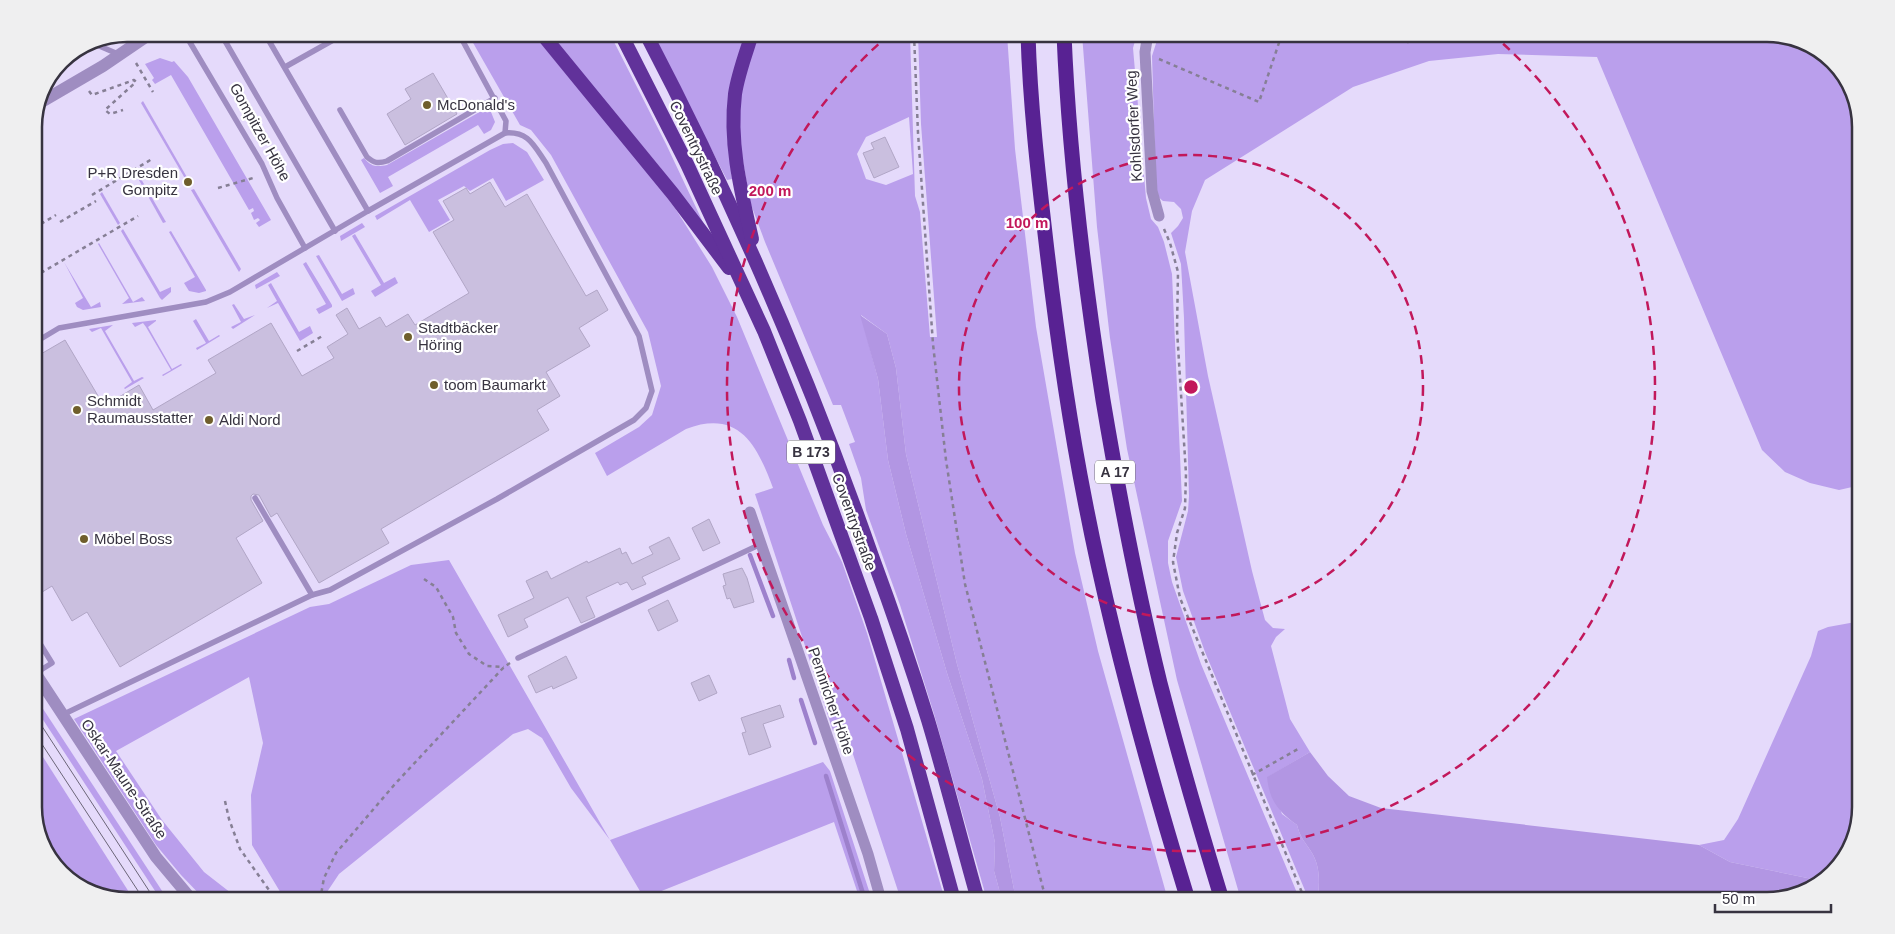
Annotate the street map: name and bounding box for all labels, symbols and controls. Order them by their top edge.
street label: Kohlsdorfer Weg [1122,70,1145,182]
street label: Gompitzer Höhe [227,80,294,184]
place label: McDonald's [437,96,515,113]
street label: Coventrystraße [666,98,727,198]
marker: McDonald's [421,99,433,111]
place label: P+R Dresden Gompitz [88,164,178,198]
marker: P+R Dresden Gompitz [182,176,194,188]
text: 200 m [749,182,791,199]
text: 100 m [1006,214,1048,231]
place label: Stadtbäcker Höring [418,319,498,353]
marker: Stadtbäcker Höring [402,331,414,343]
place label: toom Baumarkt [444,376,547,393]
centre of rings [1182,378,1200,396]
marker: toom Baumarkt [428,379,440,391]
place label: Schmidt Raumausstatter [87,392,193,426]
marker: Schmidt Raumausstatter [71,404,83,416]
place label: Aldi Nord [219,411,281,428]
marker: Aldi Nord [203,414,215,426]
road number: B 173 [787,441,835,464]
road number: A 17 [1095,461,1135,484]
street label: Coventrystraße [829,471,880,573]
place label: Möbel Boss [94,530,172,547]
marker: Möbel Boss [78,533,90,545]
street label: Pennricher Höhe [805,645,858,757]
street label: Oskar-Maune-Straße [78,716,171,842]
scale bar [1715,882,1831,914]
text: 50 m [1722,890,1755,907]

